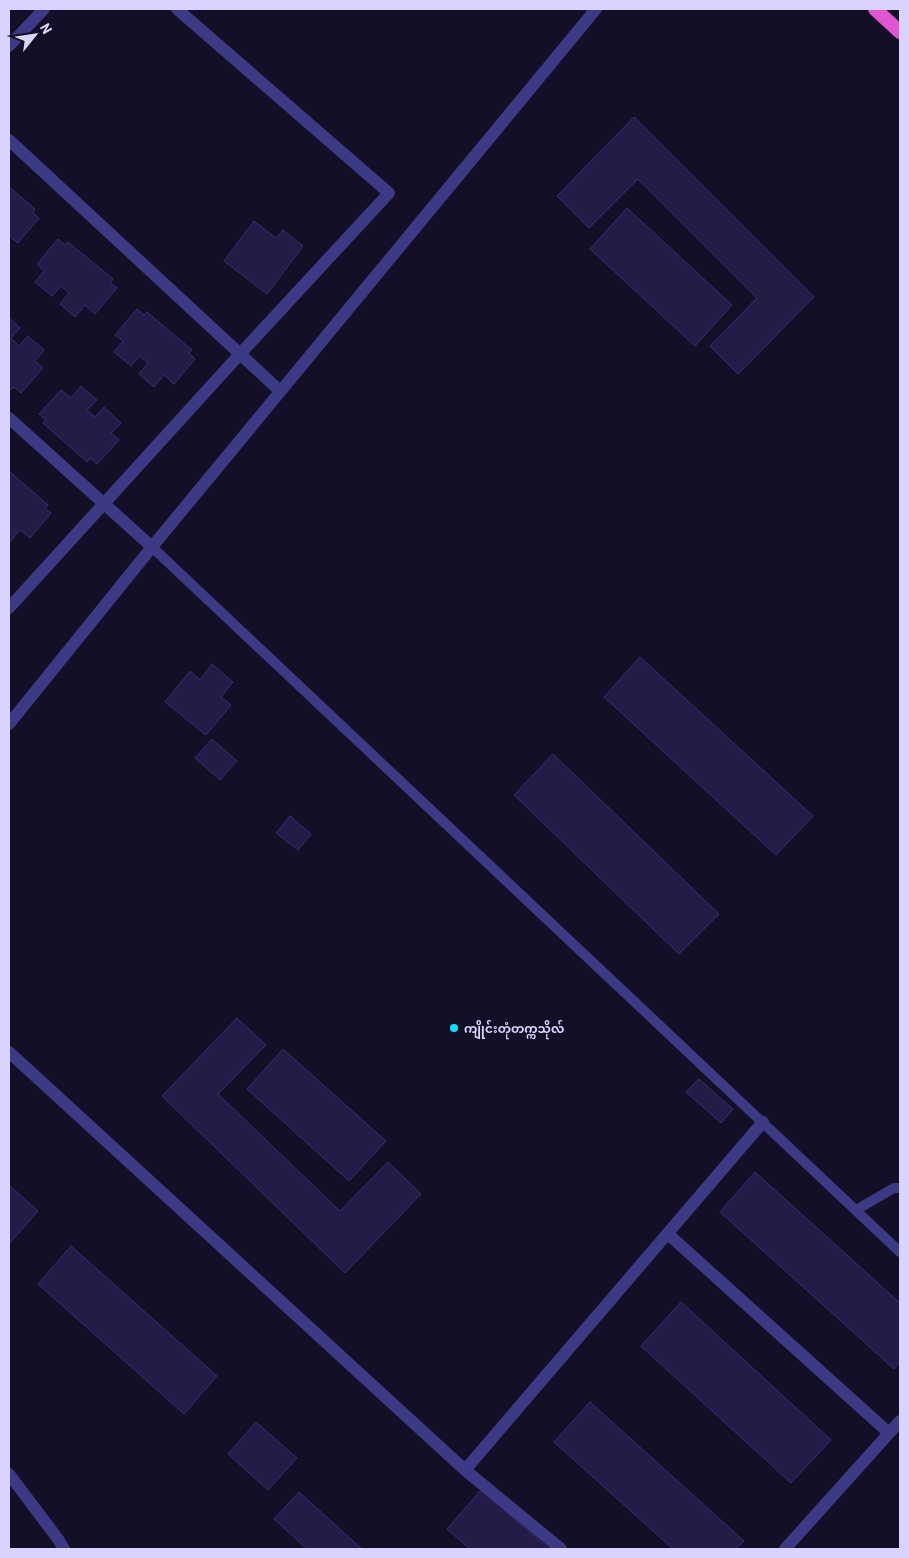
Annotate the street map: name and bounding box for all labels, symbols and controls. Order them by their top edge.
north arrow [10,10,60,60]
text: N [37,20,56,37]
place label: ကျိုင်းတုံတက္ကသိုလ် [464,1019,564,1040]
marker: ကျိုင်းတုံတက္ကသိုလ် [448,1022,460,1034]

